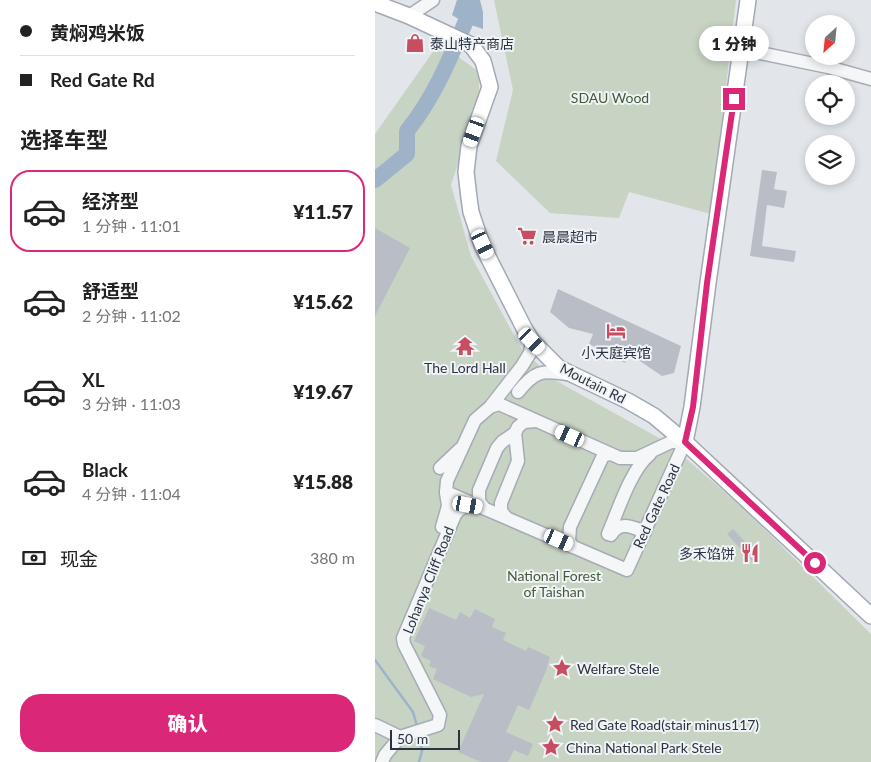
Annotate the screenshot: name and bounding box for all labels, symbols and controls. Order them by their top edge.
north arrow [805,15,855,65]
map controls [805,15,855,185]
text: 黄焖鸡米饭 [50,21,145,44]
callout: 1 分钟 [699,27,769,62]
shop icon: 泰山特产商店 [404,32,426,54]
text: 1 分钟 [712,34,756,53]
place label: 泰山特产商店 [430,35,514,52]
text: Red Gate Rd [50,68,155,91]
button: locate [805,75,855,125]
route end [723,88,745,110]
park label: SDAU Wood [571,89,649,106]
car [461,115,486,149]
text: 选择车型 [20,126,108,153]
button: layers [805,135,855,185]
icon: car [22,189,67,234]
text: 经济型 [82,189,139,212]
text: ¥11.57 [293,200,353,223]
text: 1 分钟 · 11:01 [82,216,181,235]
supermarket icon: 晨晨超市 [516,225,538,247]
car [469,227,496,261]
place label: 晨晨超市 [542,228,598,245]
icon: car [22,279,67,324]
text: 舒适型 [82,279,139,302]
text: ¥15.62 [293,290,353,313]
text: 2 分钟 · 11:02 [82,306,181,325]
hotel icon: 小天庭宾馆 [605,320,627,342]
car [516,325,547,357]
temple icon: The Lord Hall [454,335,476,357]
place label: 小天庭宾馆 [581,344,651,361]
place label: The Lord Hall [424,359,506,376]
street label: Moutain Rd [557,359,629,407]
text: XL [82,368,105,391]
icon: car [22,369,67,414]
text: ¥19.67 [293,380,353,403]
text: 3 分钟 · 11:03 [82,394,181,413]
car [553,423,586,449]
text: Black [82,458,128,481]
icon: car [22,459,67,504]
street label: Red Gate Road [629,461,683,551]
text: ¥15.88 [293,470,353,493]
text: 4 分钟 · 11:04 [82,484,181,503]
car [451,495,484,515]
street label: Lohanya Cliff Road [399,524,457,636]
car [542,527,575,553]
restaurant icon: 多禾馅饼 [739,542,761,564]
icon: cash [20,544,48,572]
place label: 多禾馅饼 [679,545,735,562]
text: 现金 [60,547,98,570]
text: 380 m [310,548,355,567]
route start [804,552,826,574]
park label: National Forest of Taishan [507,567,601,600]
place icon: Welfare Stele [551,657,573,679]
place label: Welfare Stele [577,660,659,677]
button: 确认 [20,694,355,752]
place icon: Red Gate Road(stair minus117) [544,713,566,735]
place label: Red Gate Road(stair minus117) [570,716,759,733]
scale bar [390,727,460,750]
text: 50 m [397,730,428,747]
place icon: China National Park Stele [540,736,562,758]
place label: China National Park Stele [566,739,722,756]

